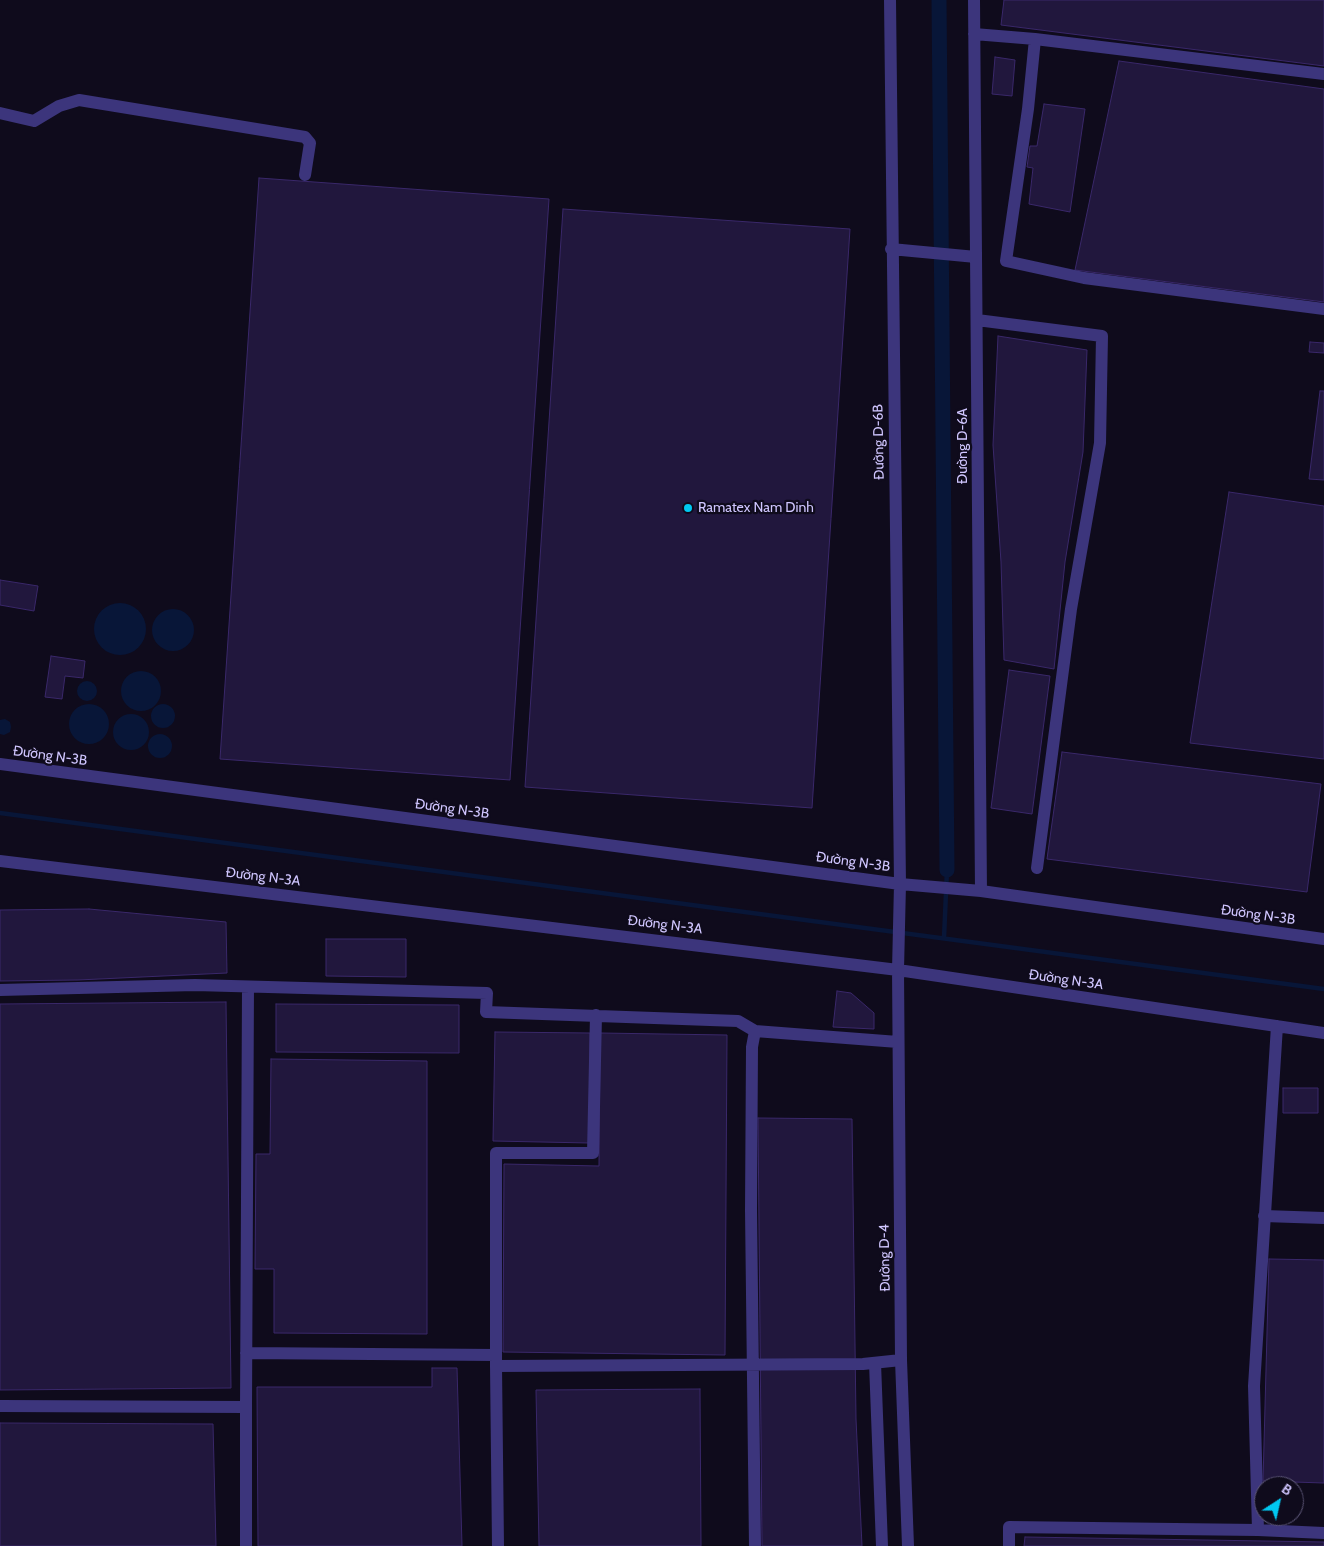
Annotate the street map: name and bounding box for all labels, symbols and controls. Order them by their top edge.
street label: Đường D-6B [870,404,888,480]
street label: Đường D-6A [955,408,971,484]
place label: Ramatex Nam Dinh [698,500,814,516]
marker: Ramatex Nam Dinh [682,502,694,514]
street label: Đường N-3B [12,742,88,770]
street label: Đường N-3B [414,795,490,823]
street label: Đường N-3B [815,848,891,876]
street label: Đường N-3A [225,864,301,890]
street label: Đường N-3B [1220,901,1296,929]
street label: Đường N-3A [627,912,703,938]
street label: Đường N-3A [1028,966,1104,994]
street label: Đường D-4 [876,1224,894,1292]
north arrow [1254,1476,1304,1526]
text: B [1278,1480,1296,1499]

